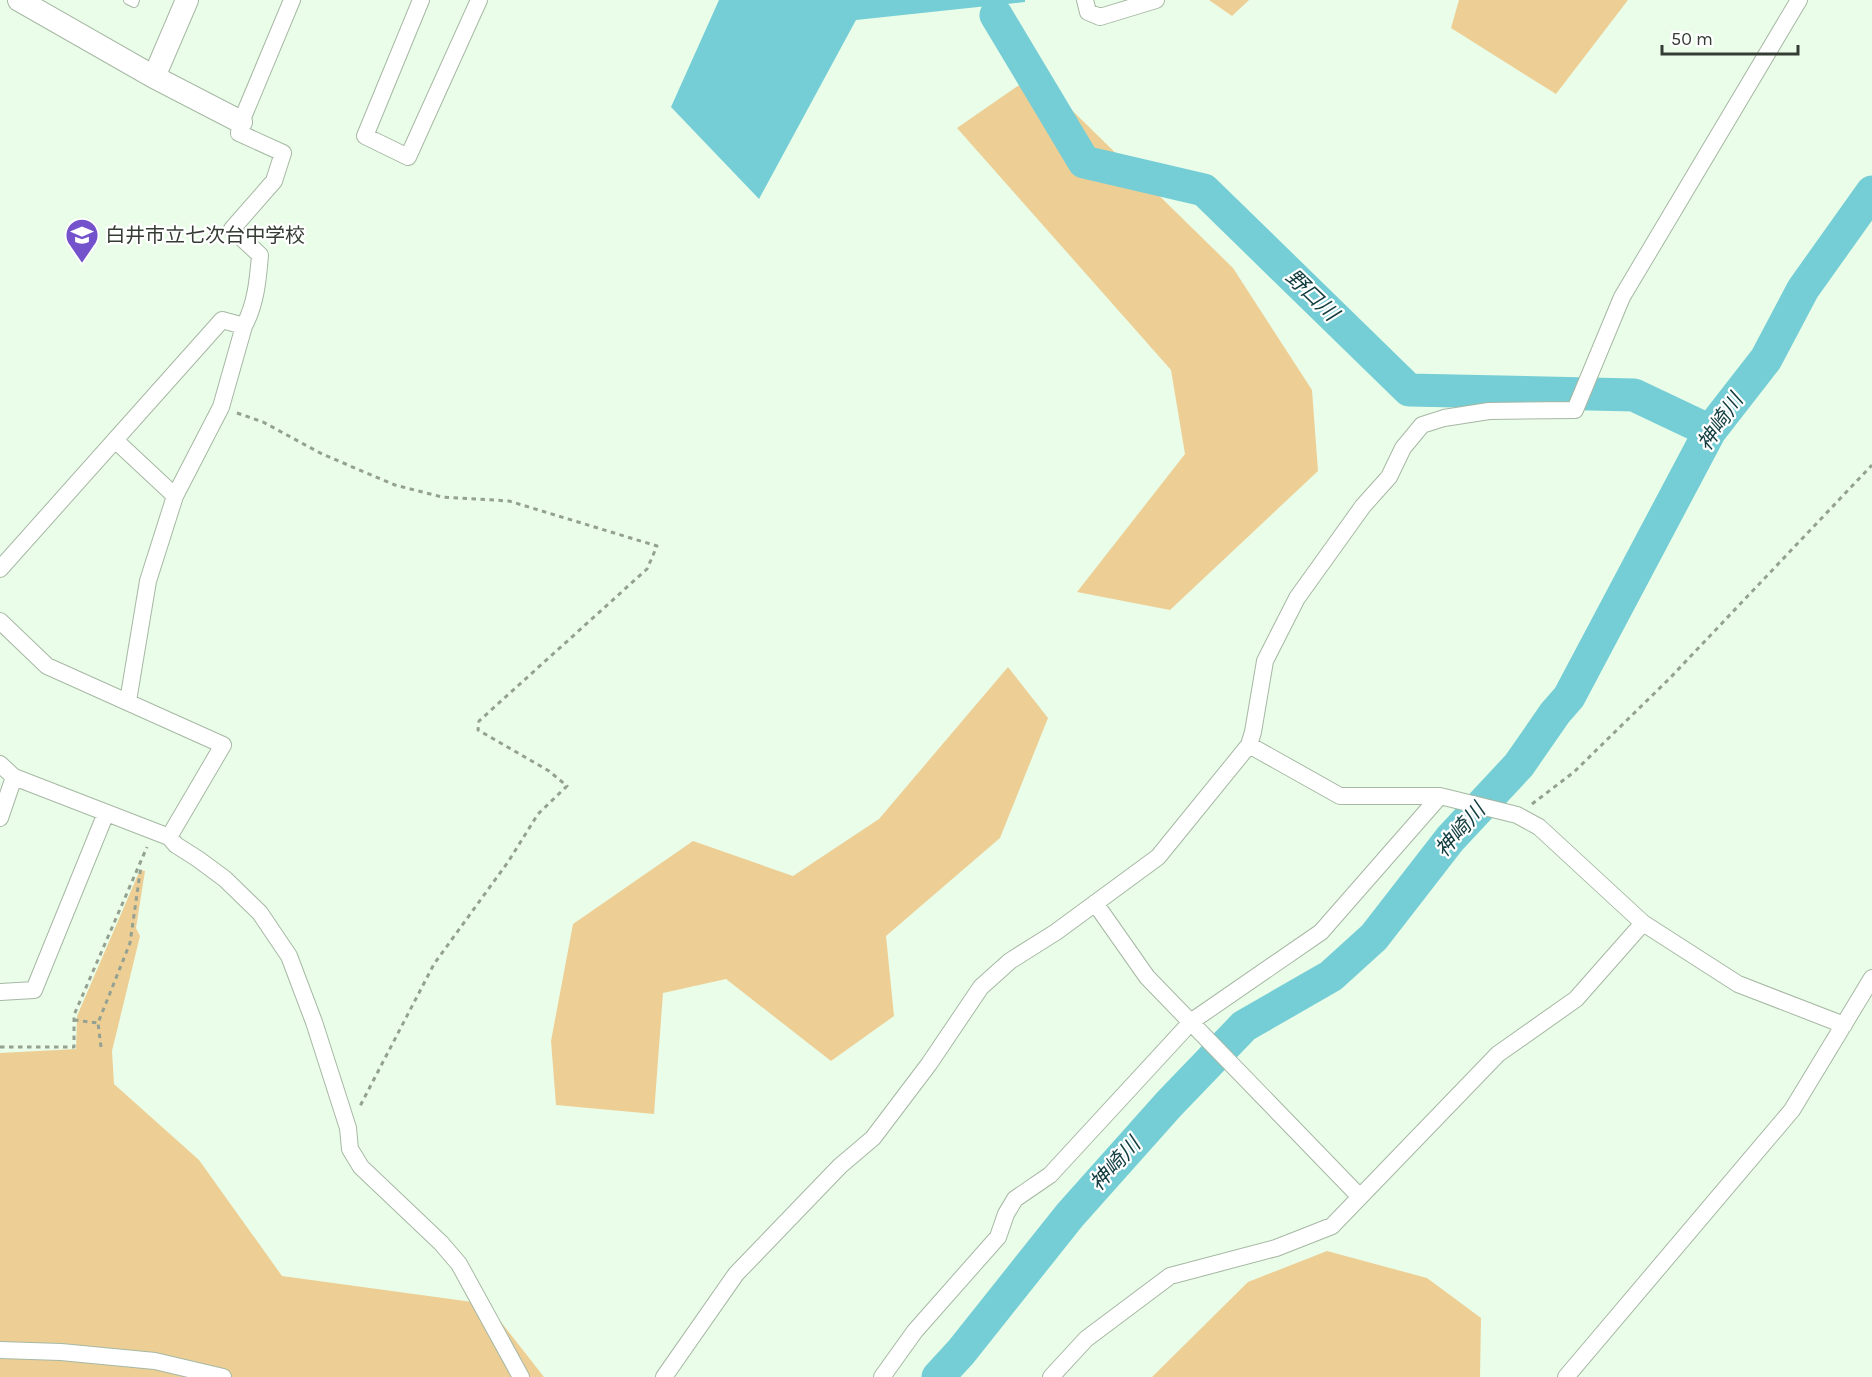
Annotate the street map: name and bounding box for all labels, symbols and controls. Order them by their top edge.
scale bar [1662,18,1798,56]
text: 50 m [1671,28,1713,50]
school or university icon: 白井市立七次台中学校 [64,217,100,264]
place label: 白井市立七次台中学校 [105,224,305,247]
water label: 野口川 [1281,264,1344,327]
water label: 神崎川 [1692,388,1749,455]
water label: 神崎川 [1430,797,1491,862]
water label: 神崎川 [1085,1131,1146,1195]

